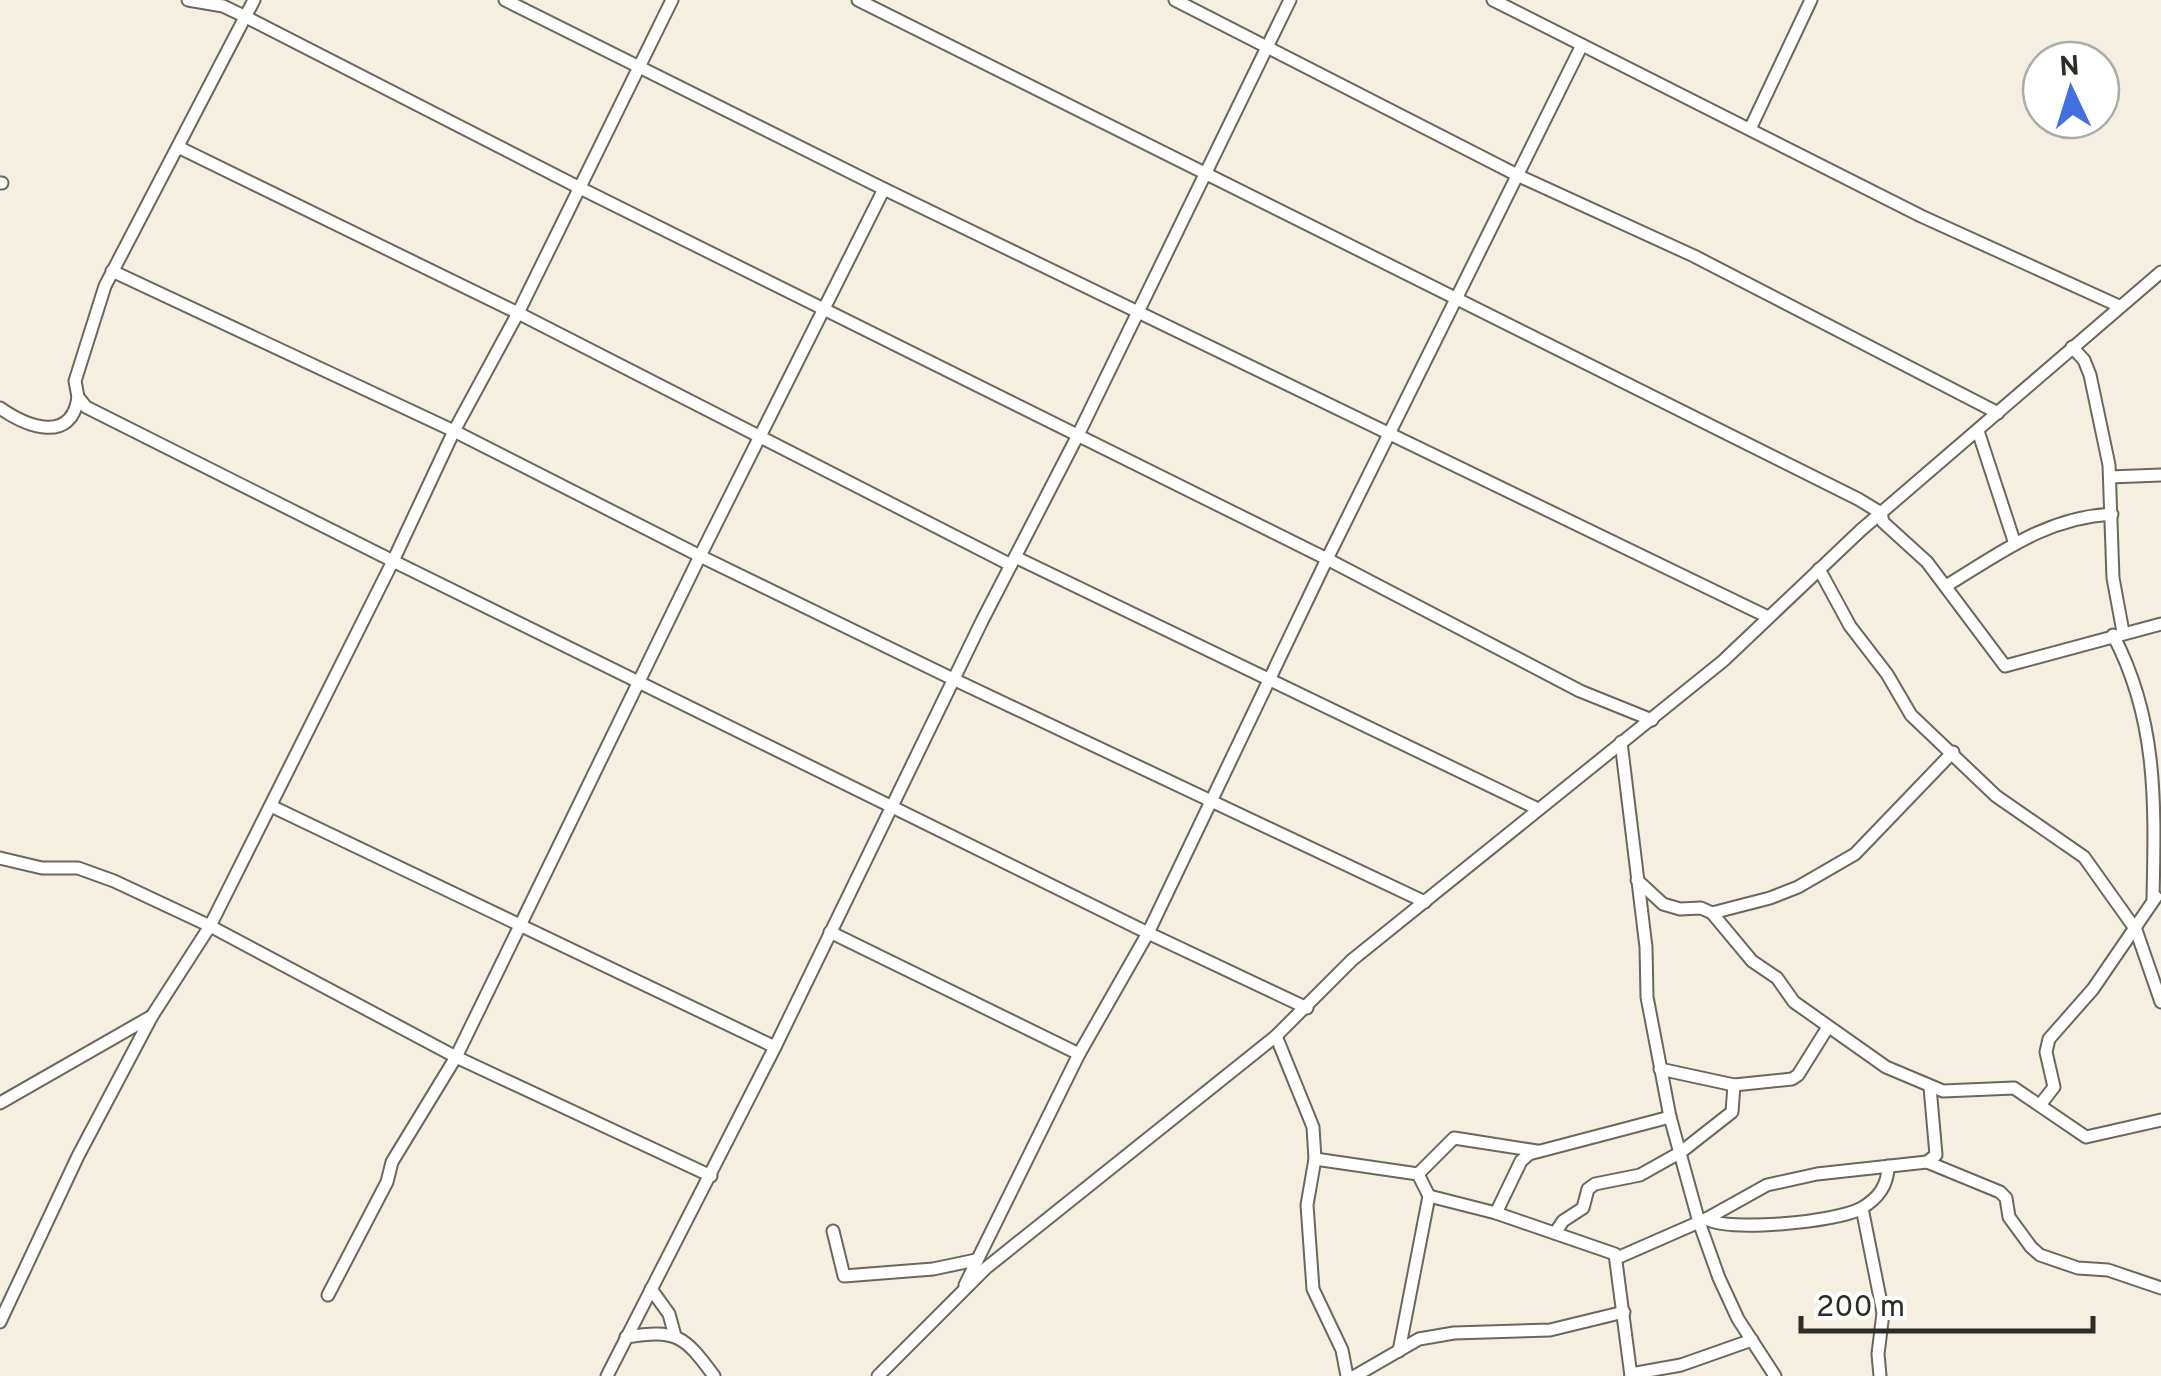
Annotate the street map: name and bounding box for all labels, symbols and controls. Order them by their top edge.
north arrow [2021,40,2121,140]
text: N [2058,49,2081,87]
scale bar [1801,1271,2094,1333]
text: 200 m [1816,1290,1905,1327]

